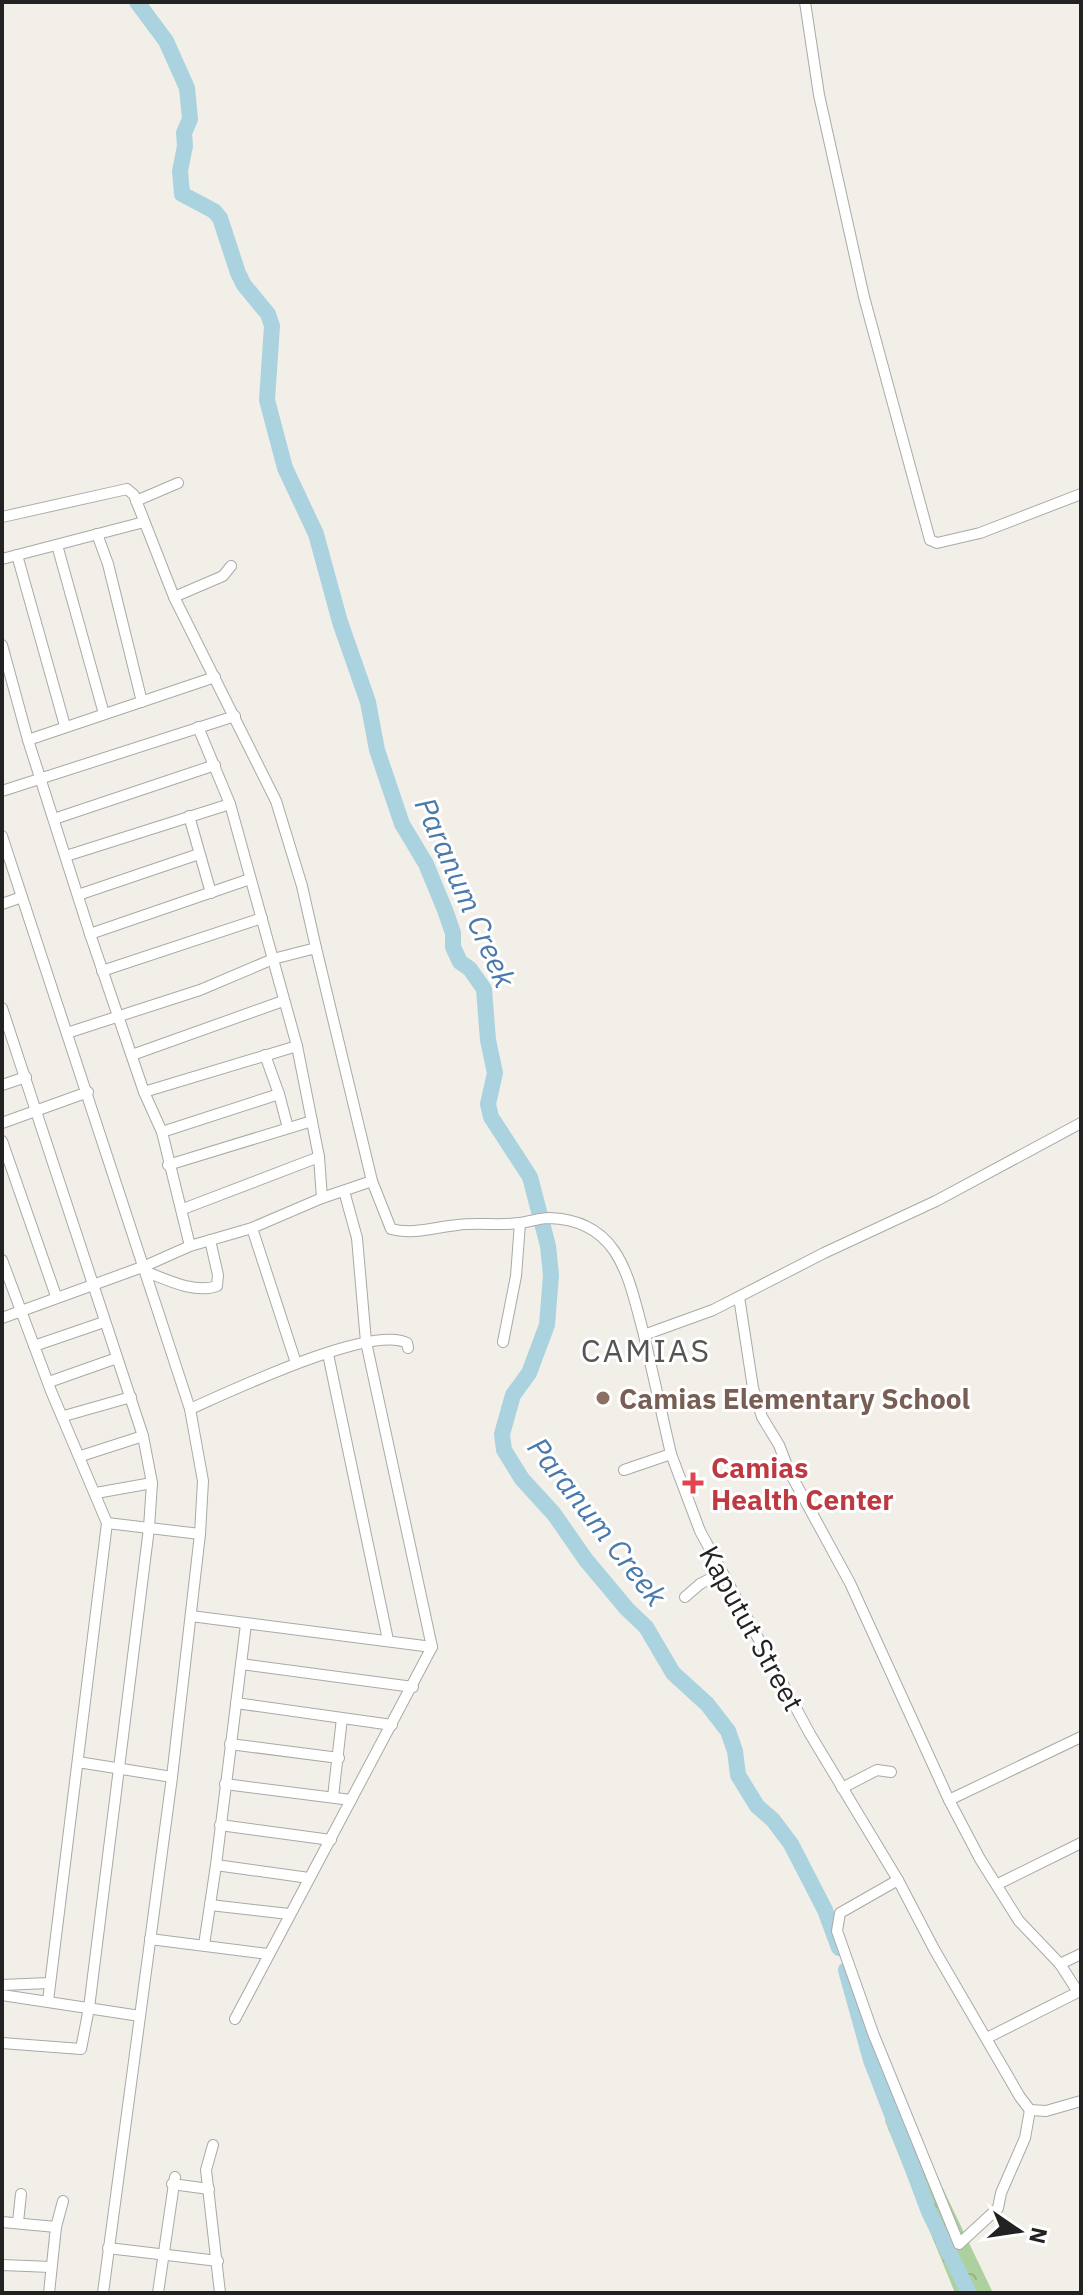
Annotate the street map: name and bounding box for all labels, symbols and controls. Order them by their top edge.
water label: Paranum Creek [407,791,526,994]
district label: CAMIAS [581,1329,711,1371]
place label: Camias Elementary School [619,1380,970,1417]
marker: Camias Elementary School [594,1389,612,1407]
water label: Paranum Creek [520,1429,676,1614]
place label: Camias Health Center [711,1449,894,1518]
marker: Camias Health Center [682,1472,704,1494]
street label: Kaputut Street [691,1539,813,1717]
north arrow [979,2191,1059,2271]
text: N [1023,2225,1055,2247]

